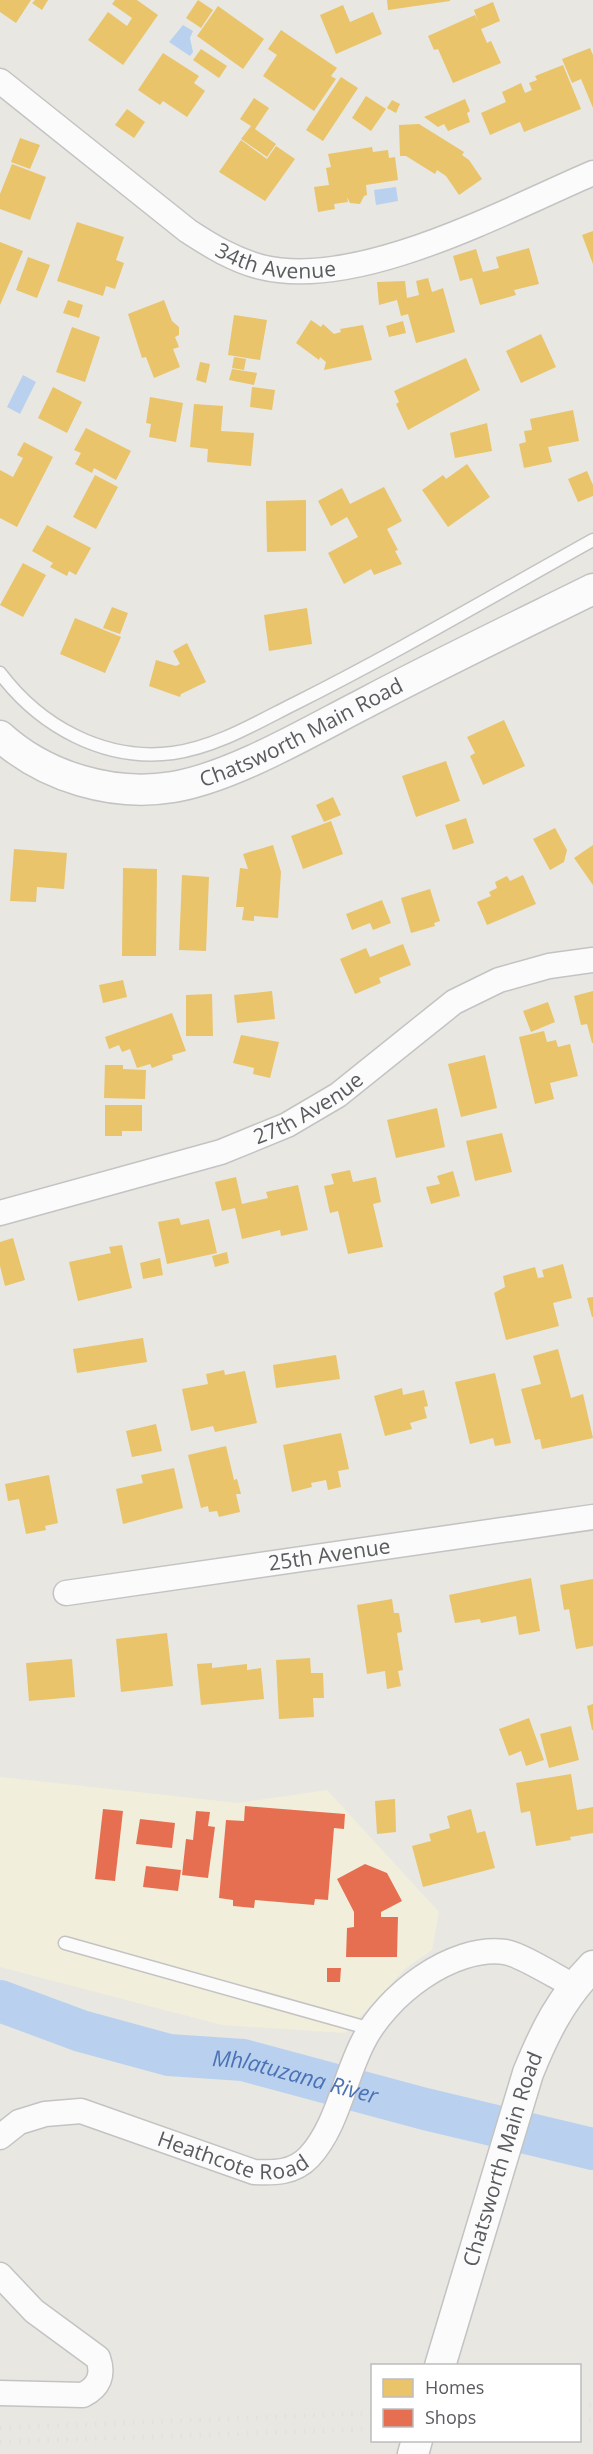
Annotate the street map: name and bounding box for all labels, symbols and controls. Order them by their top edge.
street label: 34th Avenue [211,236,337,284]
street label: Chatsworth Main Road [196,671,407,793]
street label: 27th Avenue [249,1065,369,1150]
street label: 25th Avenue [266,1531,392,1577]
water label: Mhlatuzana River [211,2042,383,2110]
street label: Chatsworth Main Road [456,2047,548,2270]
street label: Heathcote Road [154,2124,314,2185]
legend [371,2364,581,2442]
text: Homes [425,2375,484,2399]
text: Shops [425,2405,476,2429]

